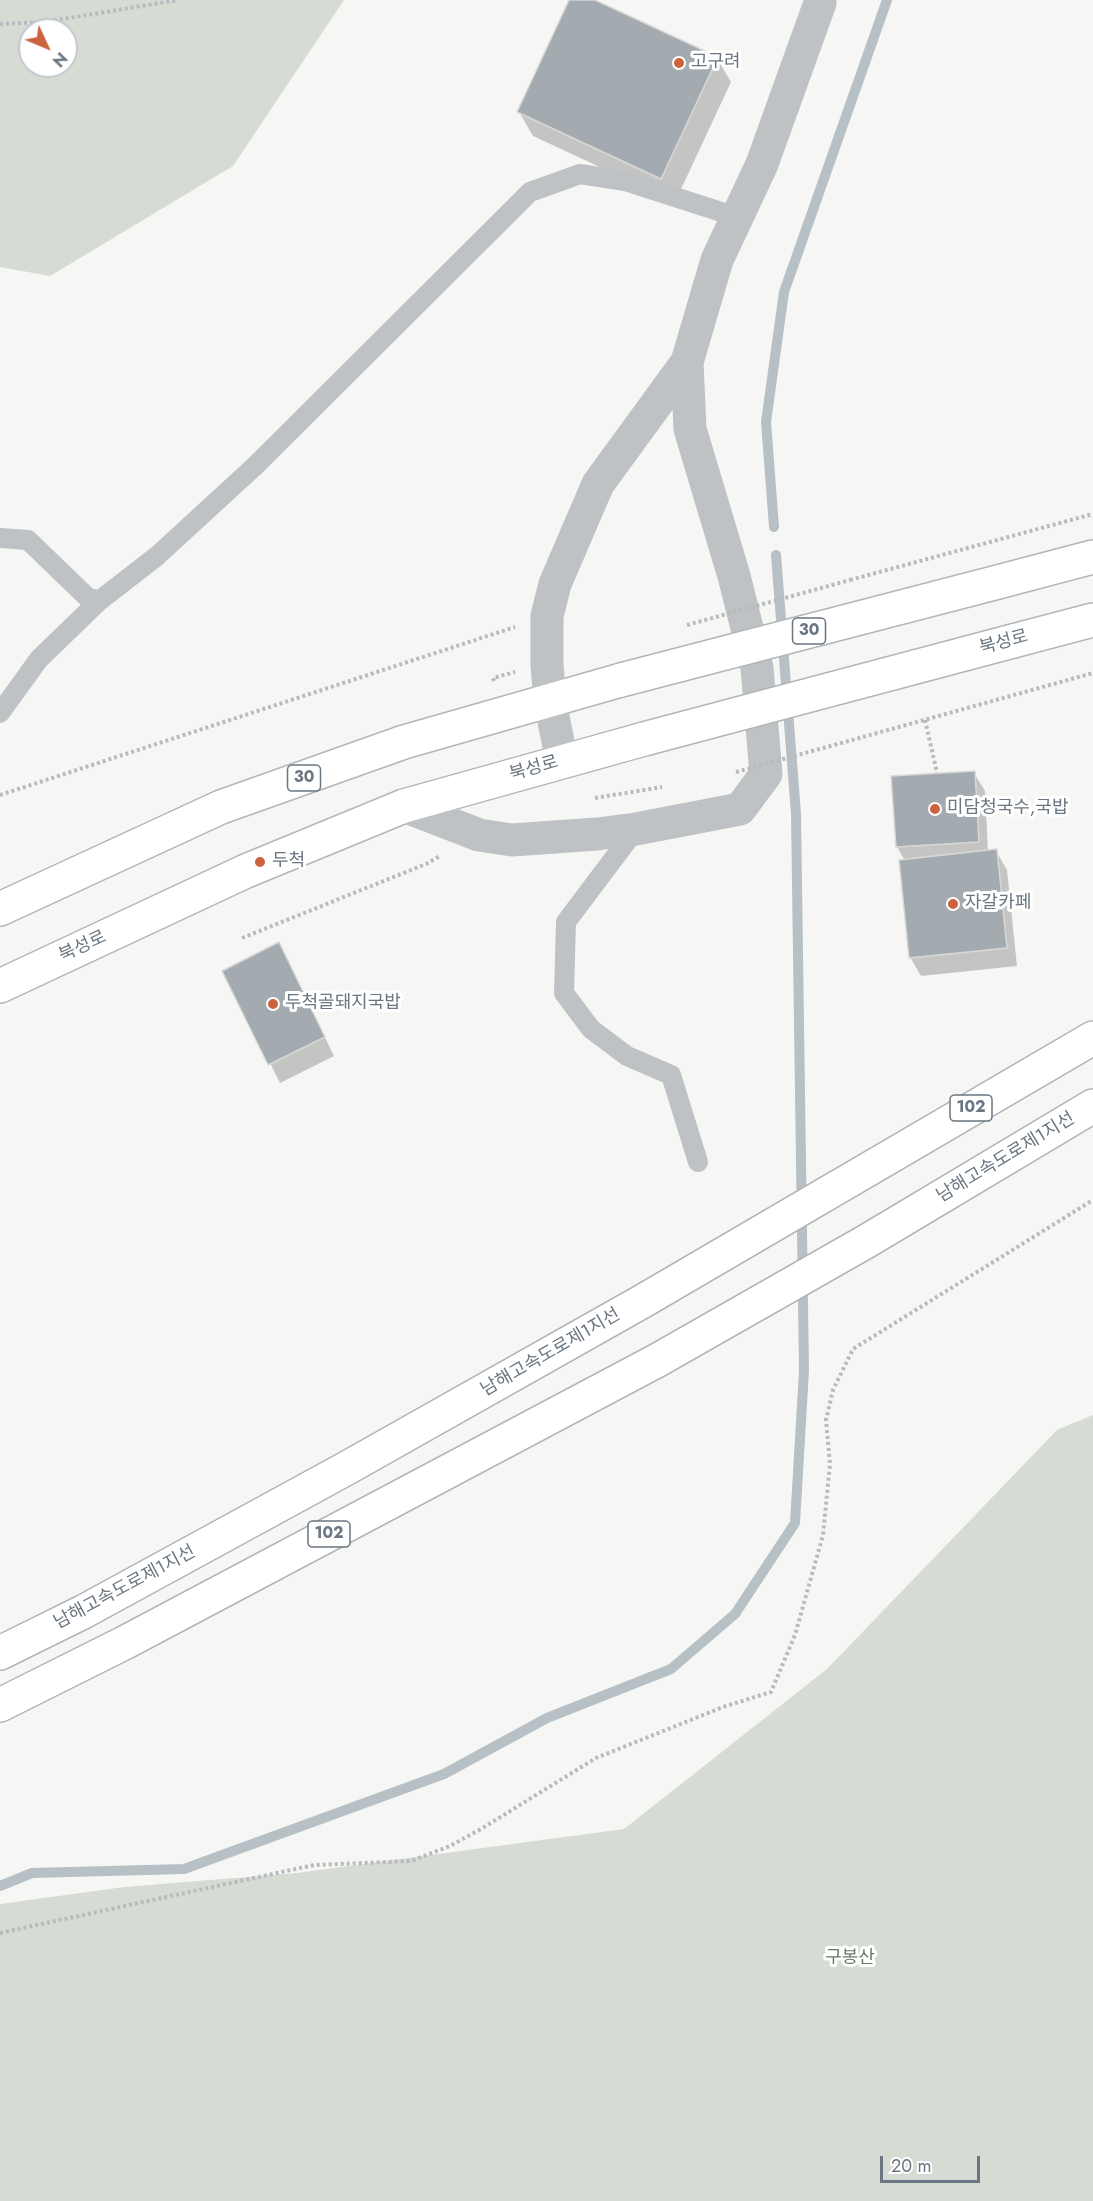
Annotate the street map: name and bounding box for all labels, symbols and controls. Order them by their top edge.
north arrow [18,18,78,78]
text: N [47,47,73,72]
place label: 고구려 [691,52,741,74]
marker: 고구려 [672,56,686,70]
road number: 30 [792,618,826,644]
street label: 북성로 [977,626,1031,660]
street label: 북성로 [507,752,561,786]
road number: 30 [288,765,320,791]
place label: 미담청국수,국밥 [947,798,1068,820]
marker: 미담청국수,국밥 [928,802,942,816]
place label: 두척 [272,851,305,873]
marker: 두척 [253,855,267,869]
place label: 자갈카페 [965,893,1031,915]
marker: 자갈카페 [946,897,960,911]
street label: 북성로 [56,927,110,967]
place label: 두척골돼지국밥 [285,993,401,1015]
marker: 두척골돼지국밥 [266,997,280,1011]
road number: 102 [950,1095,992,1121]
street label: 남해고속도로제1지선 [933,1108,1079,1208]
street label: 남해고속도로제1지선 [478,1304,624,1402]
road number: 102 [308,1521,350,1547]
street label: 남해고속도로제1지선 [51,1542,199,1634]
park label: 구봉산 [825,1948,875,1970]
scale bar [883,2144,984,2182]
text: 20 m [891,2153,931,2179]

